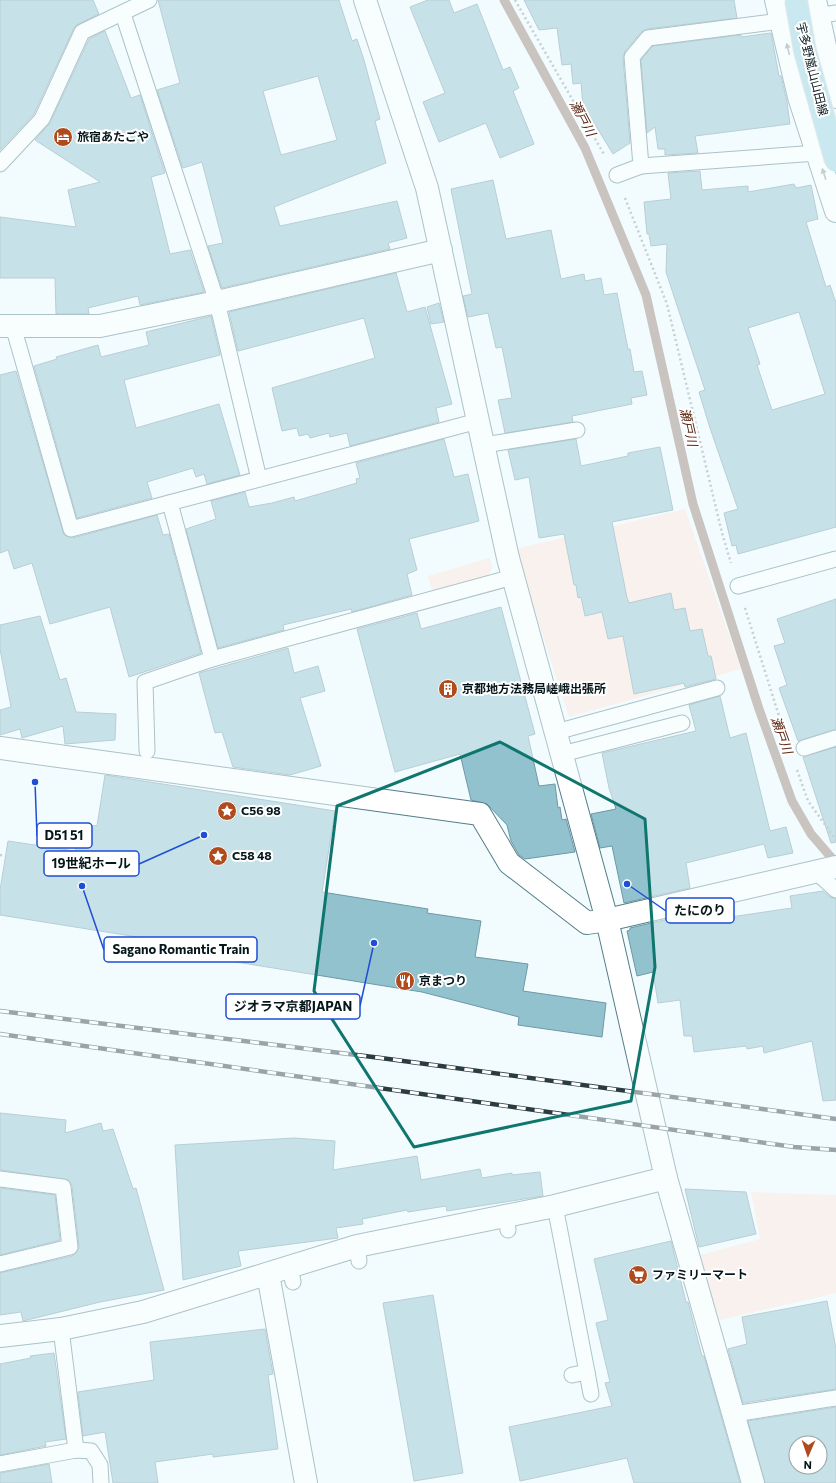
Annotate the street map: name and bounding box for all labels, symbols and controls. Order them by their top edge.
street label: 宇多野嵐山山田線 [795,20,831,117]
one-way arrow [784,43,790,56]
water label: 瀬戸川 [567,97,600,141]
hotel icon: 旅宿あたごや [52,126,74,148]
place label: 旅宿あたごや [77,129,149,143]
one-way arrow [821,168,827,180]
water label: 瀬戸川 [677,406,702,450]
building icon: 京都地方法務局嵯峨出張所 [437,678,459,700]
place label: 京都地方法務局嵯峨出張所 [462,681,606,695]
water label: 瀬戸川 [768,714,797,758]
place icon: C56 98 [216,800,238,822]
place label: C56 98 [241,803,281,817]
callout: D51 51 [37,823,92,848]
text: D51 51 [45,827,83,843]
place icon: C58 48 [207,845,229,867]
place label: C58 48 [232,848,272,862]
callout: 19世紀ホール [44,851,139,876]
text: 19世紀ホール [52,855,130,871]
callout: たにのり [666,898,734,923]
text: たにのり [674,902,726,918]
callout: Sagano Romantic Train [104,937,257,962]
text: Sagano Romantic Train [112,941,250,957]
restaurant icon: 京まつり [394,970,416,992]
place label: 京まつり [419,973,467,987]
callout: ジオラマ京都JAPAN [226,994,360,1019]
text: ジオラマ京都JAPAN [234,998,352,1014]
supermarket icon: ファミリーマート [627,1264,649,1286]
place label: ファミリーマート [652,1267,748,1281]
north arrow [788,1435,828,1475]
text: N [803,1459,812,1472]

